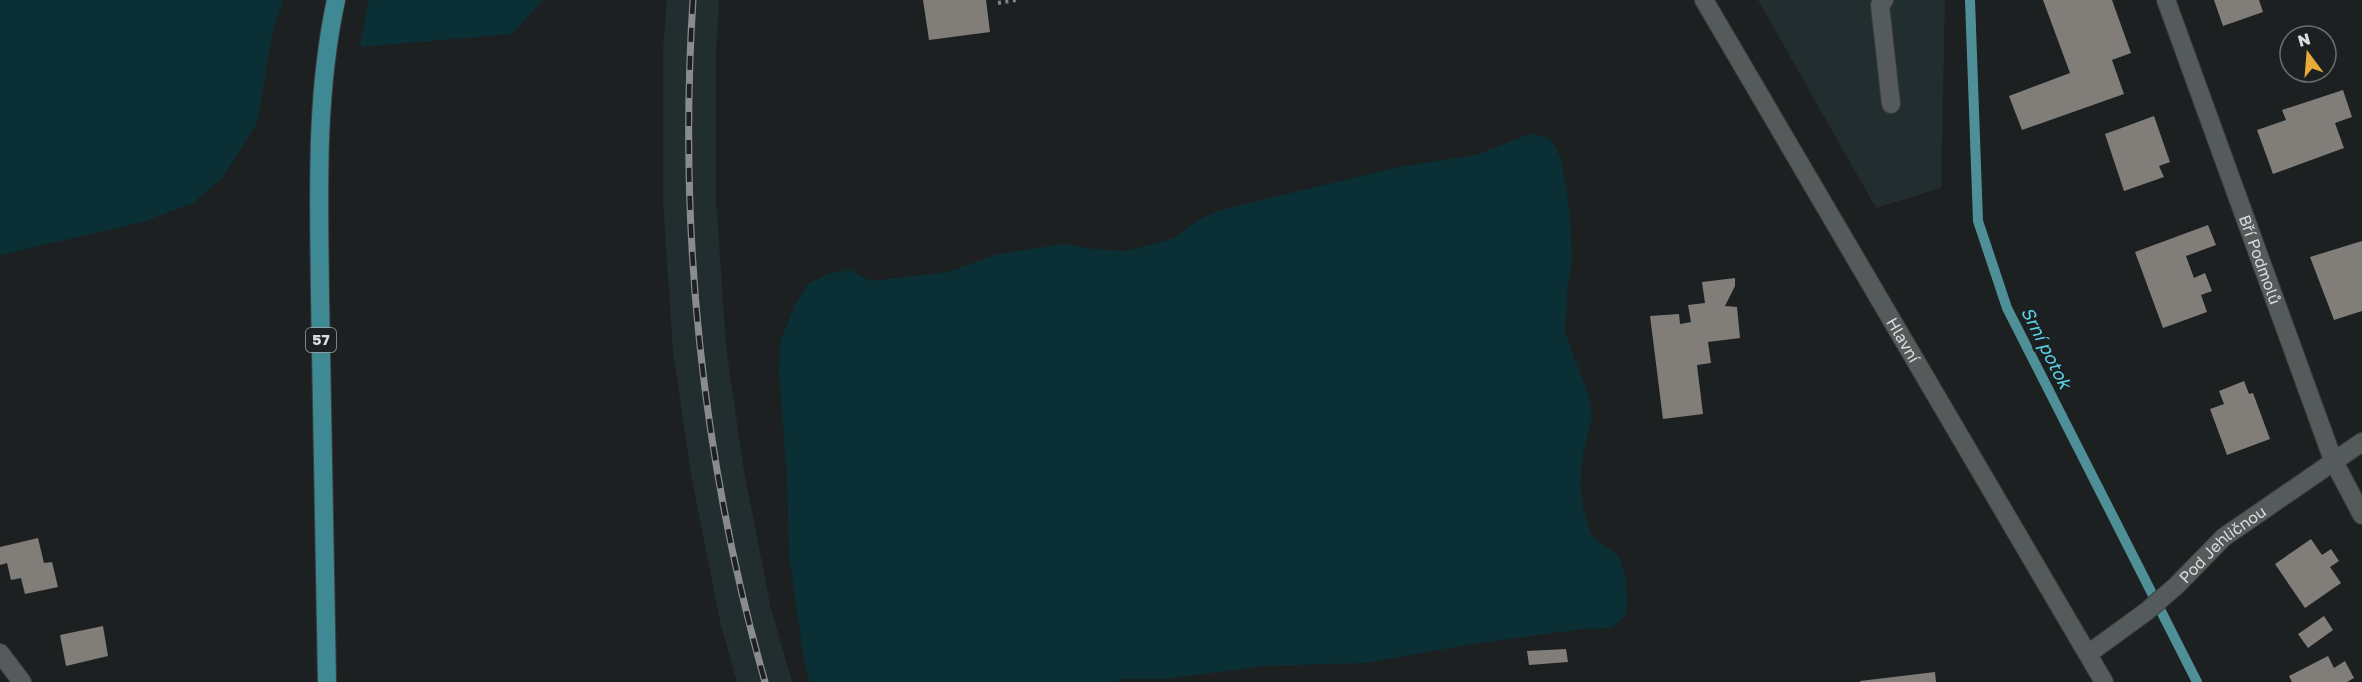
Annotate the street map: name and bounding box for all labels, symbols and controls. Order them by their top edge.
north arrow [2278,24,2338,84]
text: N [2295,28,2312,51]
street label: Bří Podmolů [2235,212,2286,307]
water label: Srní potok [2017,303,2078,394]
street label: Hlavní [1882,314,1925,368]
road number: 57 [306,328,336,352]
street label: Pod Jehličnou [2175,501,2270,587]

